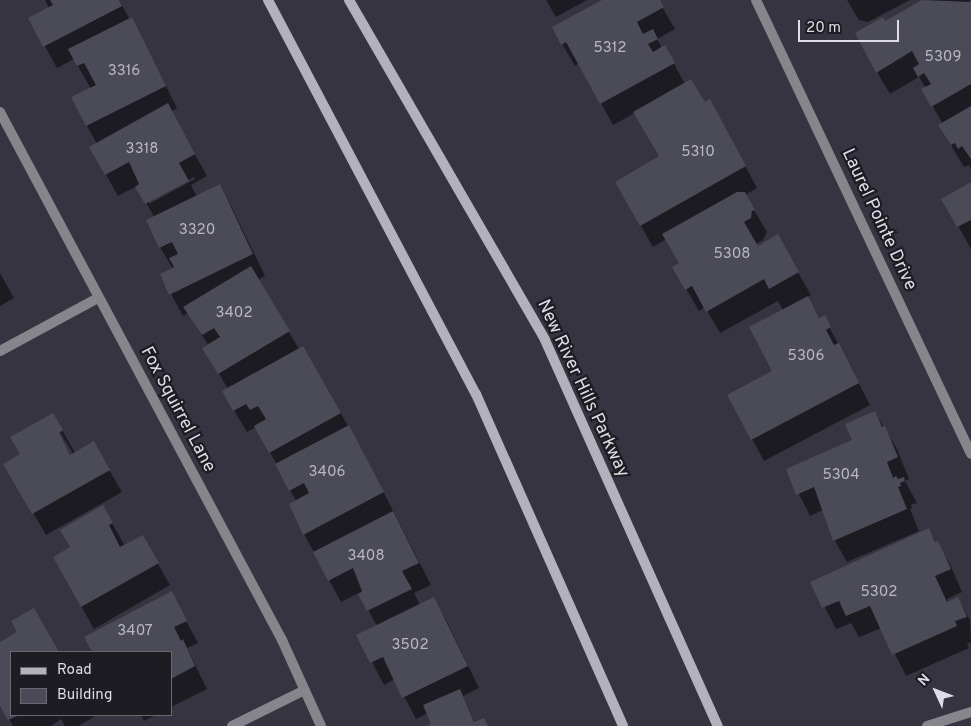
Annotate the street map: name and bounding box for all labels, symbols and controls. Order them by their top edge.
scale bar [801,10,902,42]
text: 20 m [806,19,841,38]
house number: 5312 [593,40,627,58]
house number: 5309 [925,49,961,67]
house number: 3316 [108,63,140,81]
house number: 3318 [126,141,158,159]
house number: 5310 [681,144,715,162]
street label: Laurel Pointe Drive [836,146,920,294]
house number: 3320 [179,222,215,240]
house number: 5308 [714,246,750,264]
street label: New River Hills Parkway [531,297,633,481]
house number: 3402 [215,305,253,323]
street label: Fox Squirrel Lane [135,344,219,476]
house number: 5306 [788,348,824,366]
house number: 3406 [309,464,345,482]
house number: 5304 [822,467,860,485]
house number: 3408 [347,548,385,566]
house number: 5302 [860,584,898,602]
house number: 3407 [117,623,153,641]
house number: 3502 [391,637,429,655]
legend [10,651,172,716]
text: Road [57,661,92,680]
north arrow [911,666,961,716]
text: N [915,671,934,690]
text: Building [57,686,112,705]

